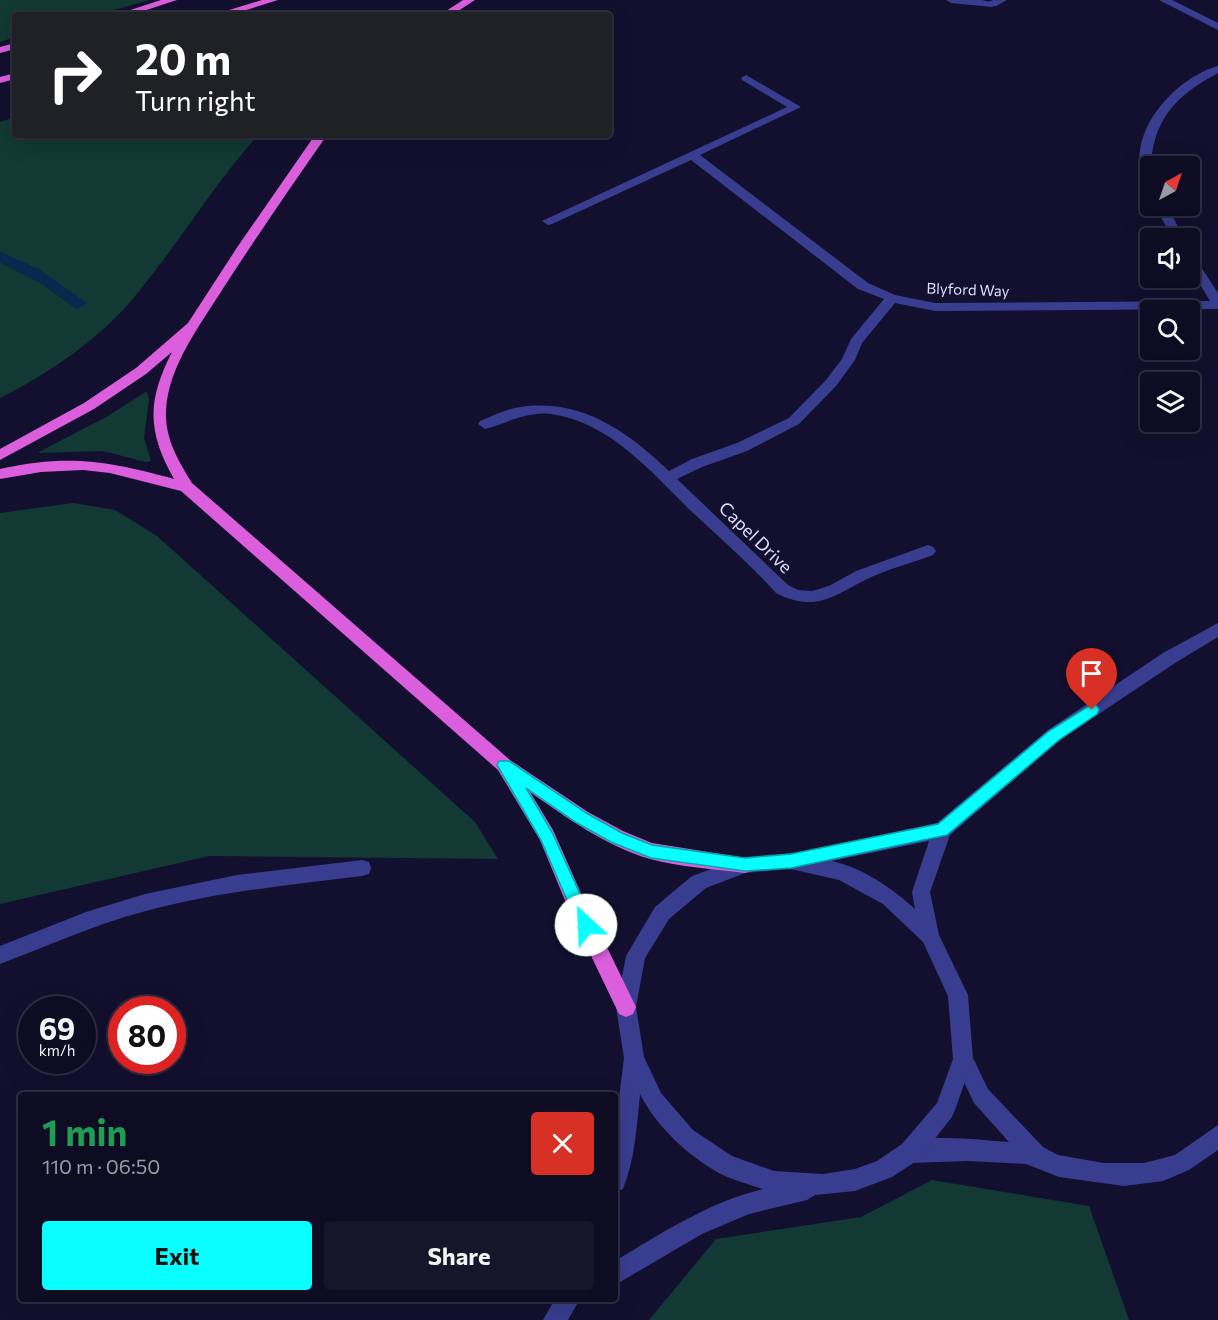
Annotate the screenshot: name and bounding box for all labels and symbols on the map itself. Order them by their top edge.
north arrow [1140,156,1200,216]
street label: Blyford Way [926,279,1010,299]
street label: Capel Drive [715,497,797,577]
pin [1066,648,1117,710]
position arrow [554,893,618,957]
speed limit sign: 80 [108,996,186,1074]

